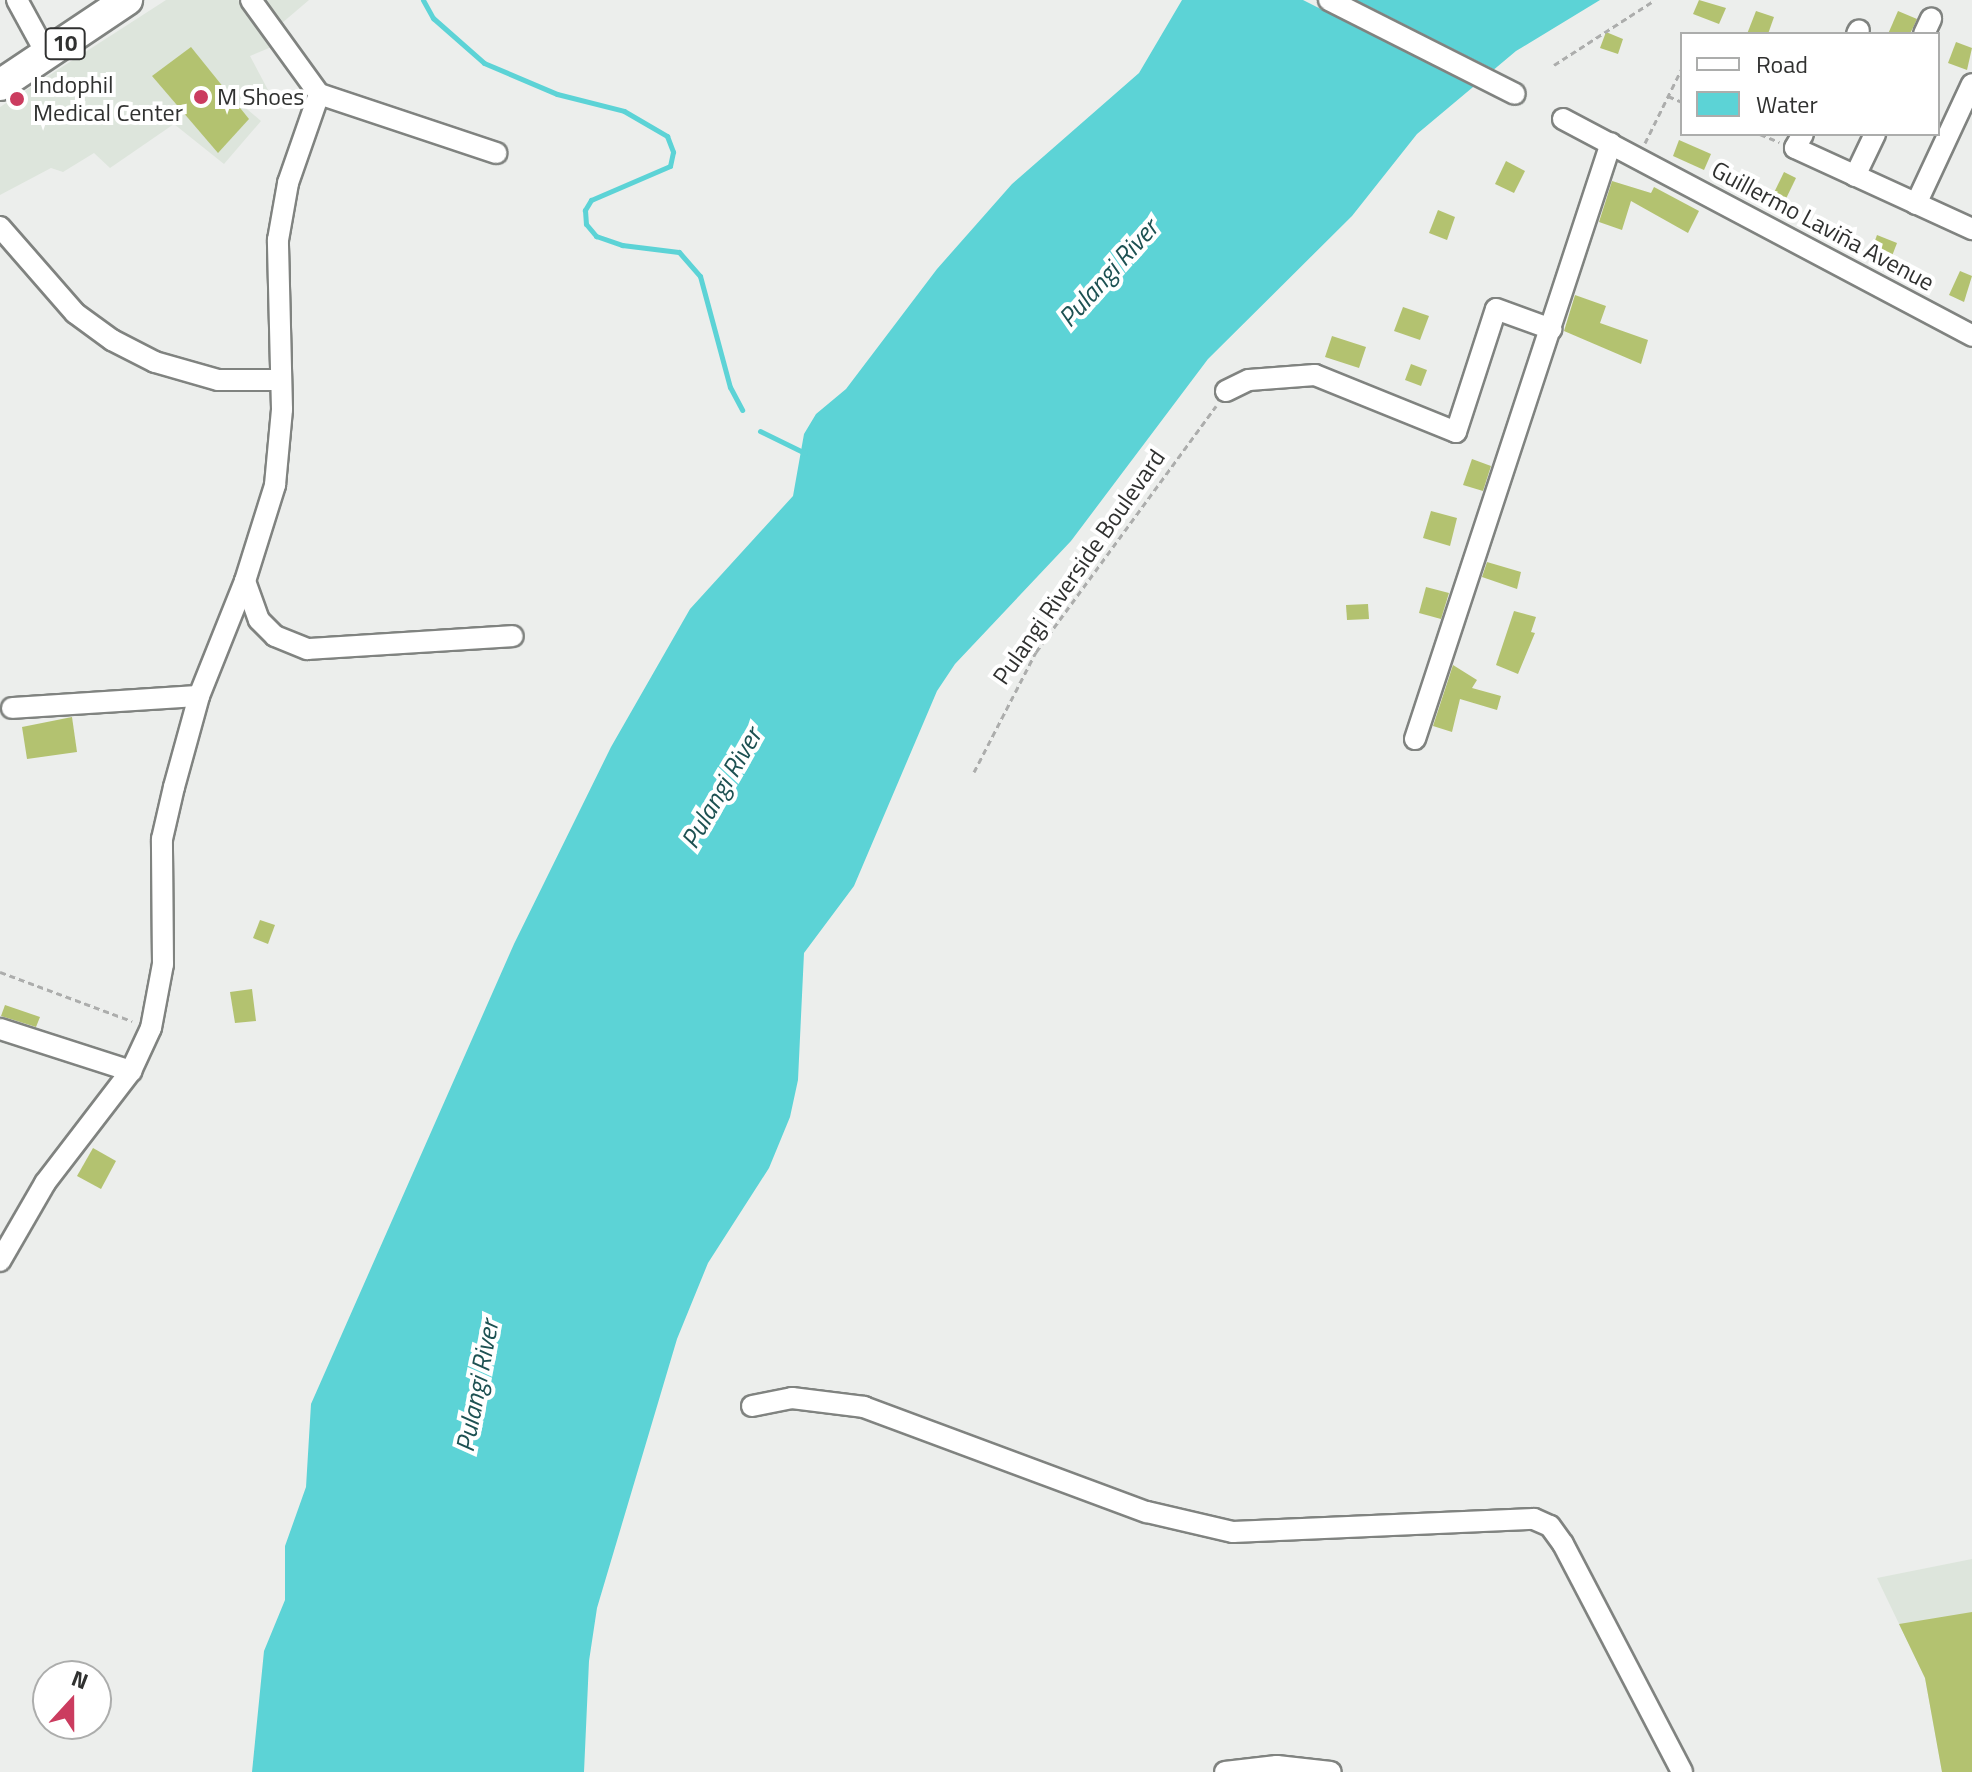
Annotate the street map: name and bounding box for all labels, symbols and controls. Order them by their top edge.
road number: 10 [43,26,87,62]
legend [1680,32,1940,136]
text: Road [1756,46,1808,82]
place label: Indophil Medical Center [33,71,183,127]
place label: M Shoes [217,83,304,111]
text: Water [1756,86,1818,122]
marker: M Shoes [192,88,210,106]
marker: Indophil Medical Center [8,90,26,108]
street label: Guillermo Laviña Avenue [1707,155,1939,297]
water label: Pulangi River [1052,213,1164,333]
street label: Pulangi Riverside Boulevard [987,444,1171,690]
water label: Pulangi River [674,722,768,854]
water label: Pulangi River [449,1317,505,1455]
north arrow [32,1660,112,1740]
text: N [67,1661,93,1698]

